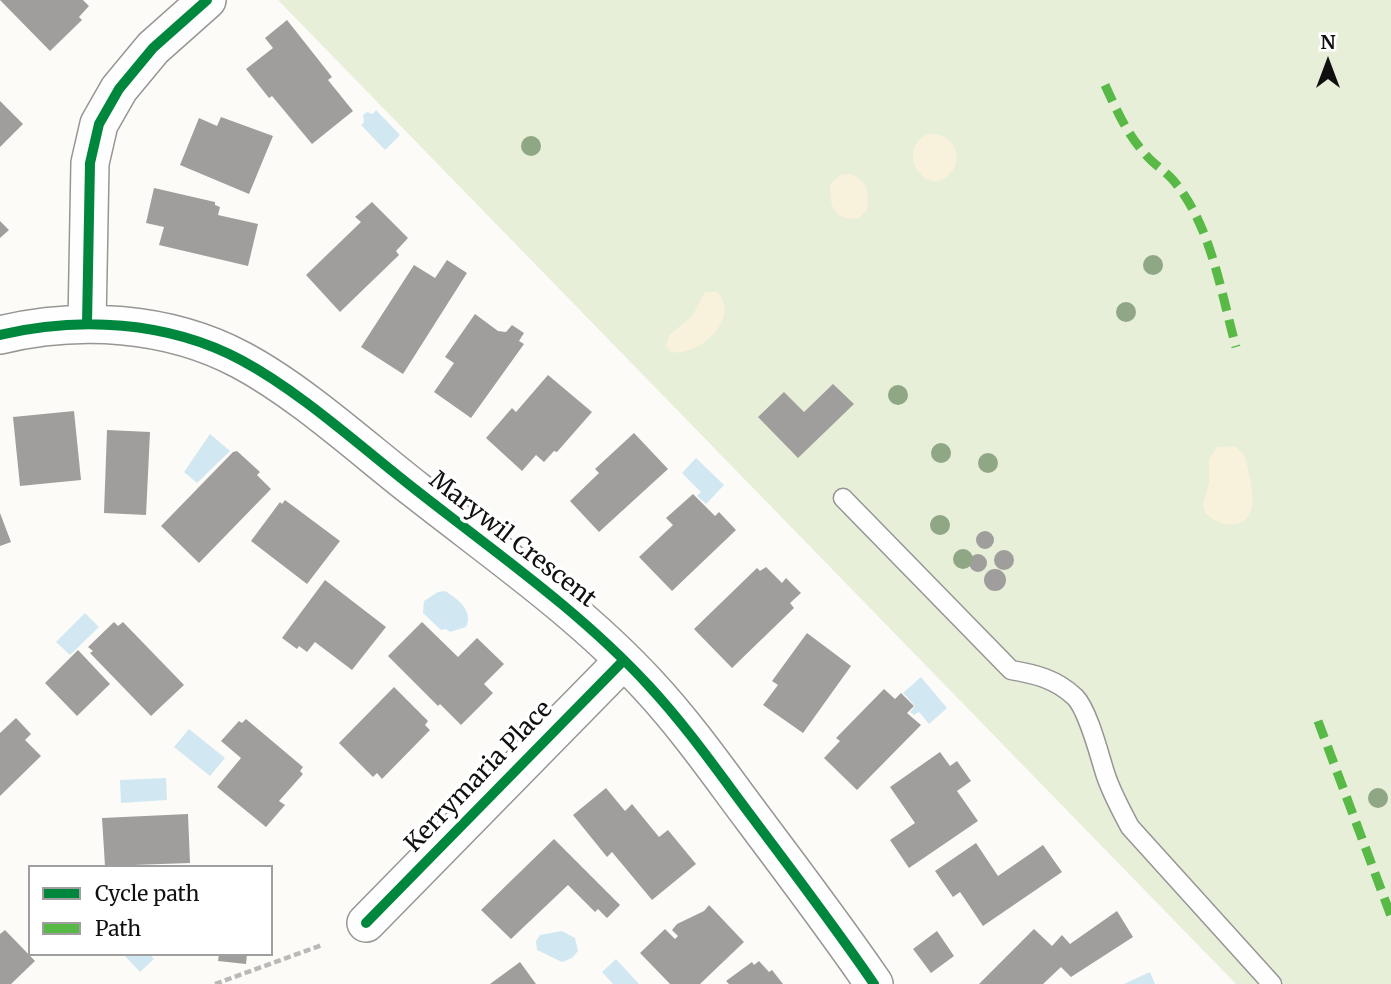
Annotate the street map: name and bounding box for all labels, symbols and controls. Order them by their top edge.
north arrow [1293,28,1363,98]
text: N [1320,30,1336,54]
street label: Marywil Crescent [423,466,601,614]
street label: Kerrymaria Place [399,695,559,859]
legend [28,865,273,956]
text: Cycle path [95,880,199,907]
text: Path [95,915,141,942]

